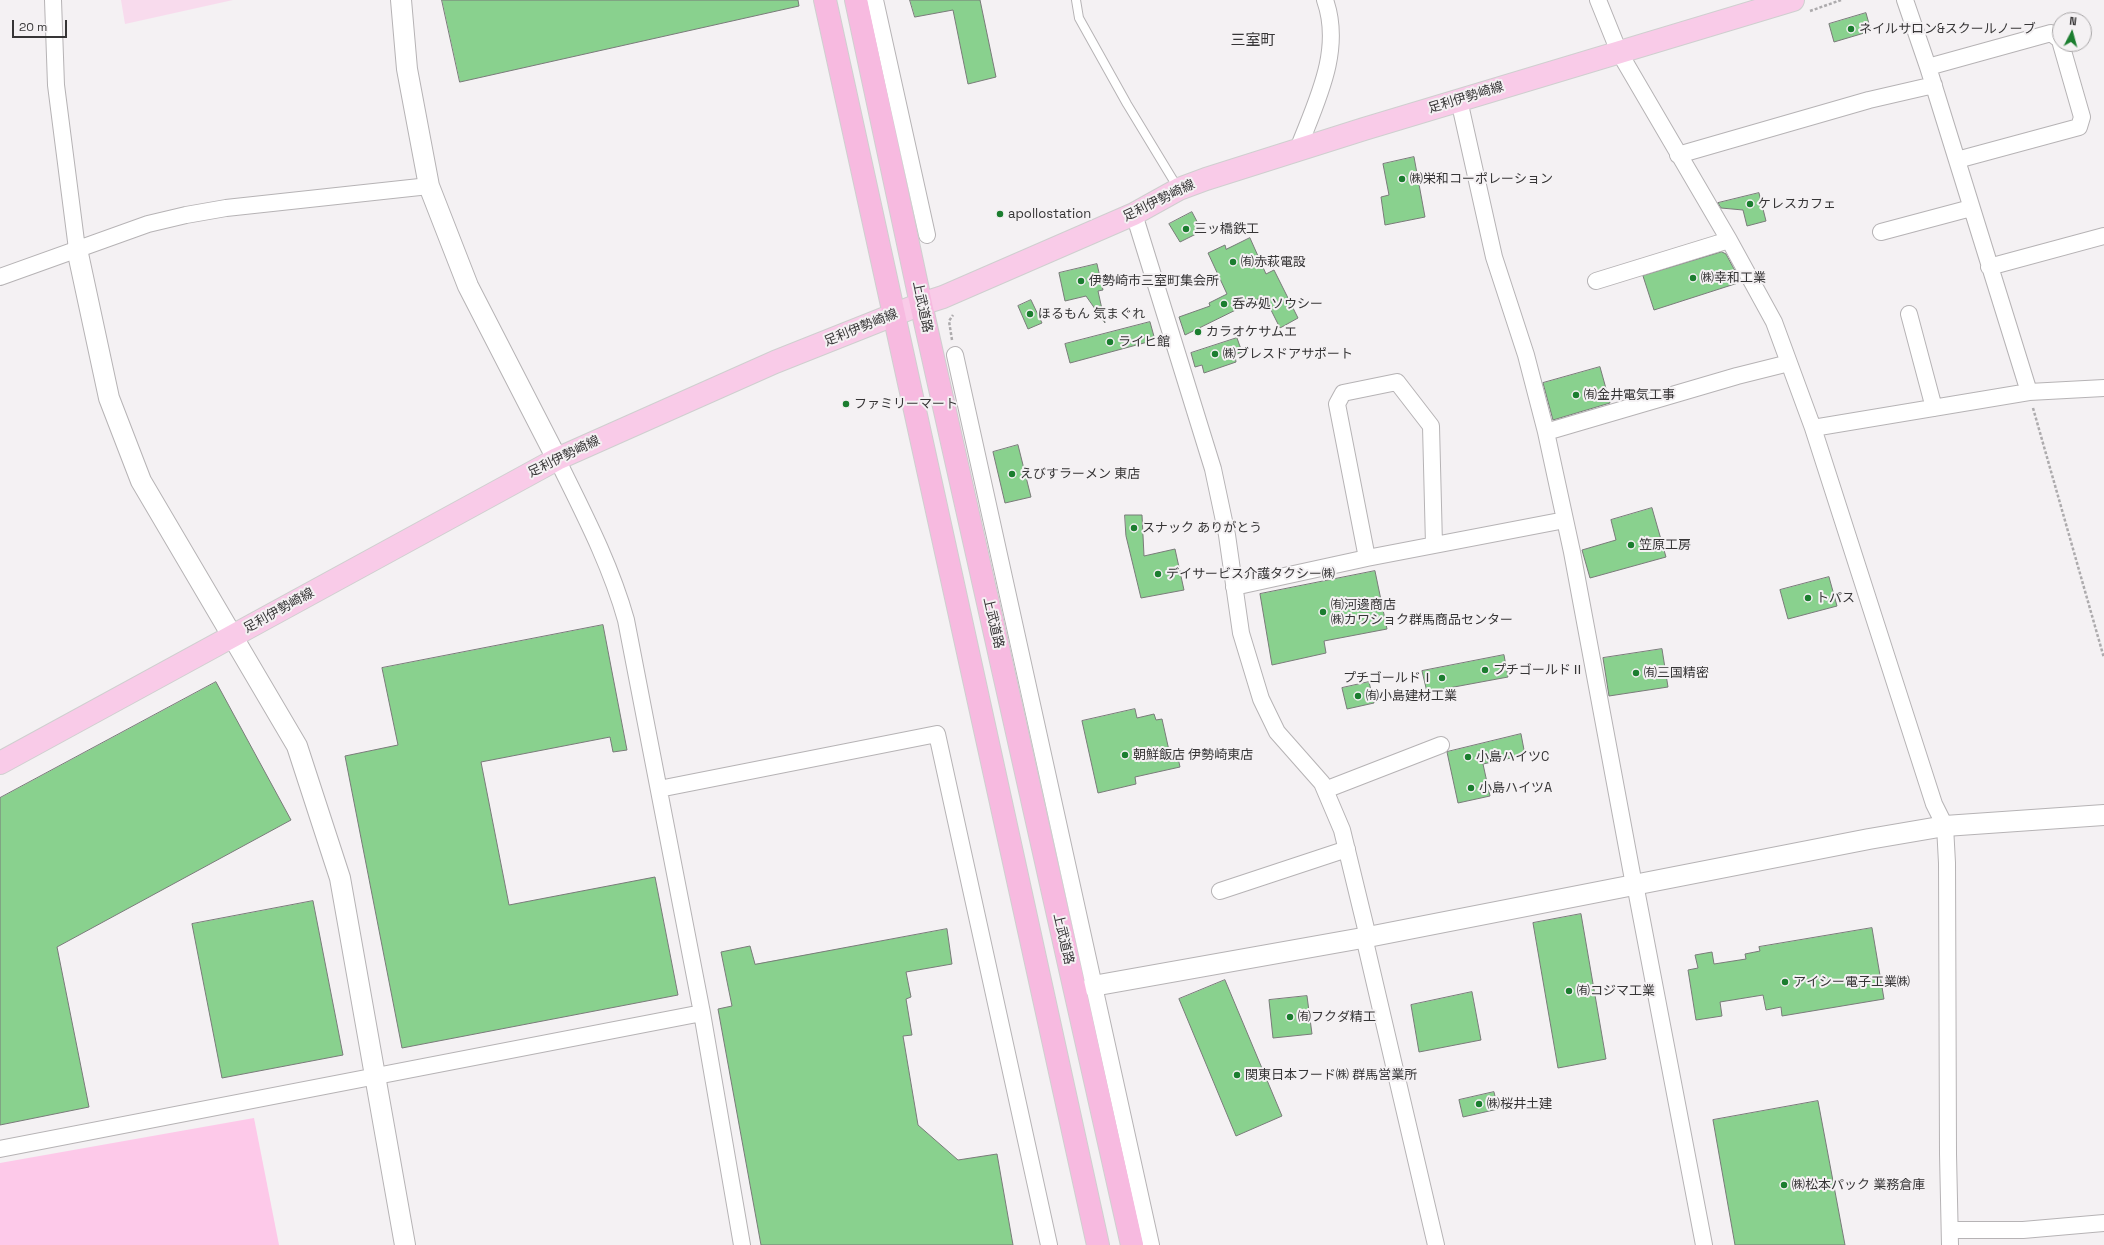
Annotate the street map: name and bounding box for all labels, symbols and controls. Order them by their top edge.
scale bar [14,12,69,38]
north arrow [2052,12,2092,52]
text: N [2069,14,2078,28]
text: 20 m [19,19,47,35]
place label: ネイルサロン&スクールノーブ [1859,21,2036,37]
marker: ネイルサロン&スクールノーブ [1846,24,1856,34]
district label: 三室町 [1231,32,1275,50]
street label: 足利伊勢崎線 [1426,79,1506,117]
place label: ㈱栄和コーポレーション [1410,171,1553,187]
marker: ㈱栄和コーポレーション [1397,174,1407,184]
street label: 足利伊勢崎線 [1121,177,1197,225]
place label: ケレスカフェ [1758,196,1836,212]
marker: ケレスカフェ [1745,199,1755,209]
place label: apollostation [1008,206,1091,222]
marker: apollostation [995,209,1005,219]
place label: 三ッ橋鉄工 [1194,221,1259,237]
marker: 三ッ橋鉄工 [1181,224,1191,234]
place label: ㈲赤萩電設 [1241,254,1306,270]
marker: ㈲赤萩電設 [1228,257,1238,267]
place label: ㈱幸和工業 [1701,270,1766,286]
place label: 伊勢崎市三室町集会所 [1089,273,1219,289]
marker: ㈱幸和工業 [1688,273,1698,283]
marker: 伊勢崎市三室町集会所 [1076,276,1086,286]
street label: 上武道路 [909,280,935,334]
place label: 呑み処ソウシー [1232,296,1323,312]
marker: 呑み処ソウシー [1219,299,1229,309]
street label: 足利伊勢崎線 [822,306,900,350]
place label: ほるもん 気まぐれ [1038,306,1145,322]
marker: ほるもん 気まぐれ [1025,309,1035,319]
place label: カラオケサムエ [1206,324,1297,340]
marker: カラオケサムエ [1193,327,1203,337]
place label: ライヒ館 [1118,334,1170,350]
marker: ライヒ館 [1105,337,1115,347]
place label: ㈱ブレスドアサポート [1223,346,1353,362]
marker: ㈱ブレスドアサポート [1210,349,1220,359]
place label: ㈲金井電気工事 [1584,387,1675,403]
marker: ㈲金井電気工事 [1571,390,1581,400]
place label: ファミリーマート [854,396,958,412]
marker: ファミリーマート [841,399,851,409]
street label: 足利伊勢崎線 [526,433,602,481]
place label: えびすラーメン 東店 [1020,466,1140,482]
marker: えびすラーメン 東店 [1007,469,1017,479]
place label: スナック ありがとう [1142,520,1262,536]
marker: スナック ありがとう [1129,523,1139,533]
place label: 笠原工房 [1639,537,1691,553]
marker: 笠原工房 [1626,540,1636,550]
place label: デイサービス介護タクシー㈱ [1166,566,1335,582]
marker: デイサービス介護タクシー㈱ [1153,569,1163,579]
street label: 足利伊勢崎線 [241,585,317,637]
place label: トパス [1816,590,1855,606]
marker: トパス [1803,593,1813,603]
street label: 上武道路 [980,596,1006,650]
place label: ㈲河邊商店 ㈱カワショク群馬商品センター [1331,597,1513,628]
marker: ㈲河邊商店 ㈱カワショク群馬商品センター [1318,607,1328,617]
place label: プチゴールドⅡ [1493,662,1584,678]
marker: プチゴールドⅡ [1480,665,1490,675]
place label: ㈲三国精密 [1644,665,1709,681]
marker: ㈲三国精密 [1631,668,1641,678]
place label: プチゴールドⅠ [1343,670,1434,686]
marker: プチゴールドⅠ [1437,673,1447,683]
place label: ㈲小島建材工業 [1366,688,1457,704]
marker: ㈲小島建材工業 [1353,691,1363,701]
place label: 朝鮮飯店 伊勢崎東店 [1133,747,1253,763]
place label: 小島ハイツC [1476,749,1549,765]
marker: 朝鮮飯店 伊勢崎東店 [1120,750,1130,760]
marker: 小島ハイツC [1463,752,1473,762]
place label: 小島ハイツA [1479,780,1552,796]
marker: 小島ハイツA [1466,783,1476,793]
street label: 上武道路 [1050,912,1076,966]
place label: アイシー電子工業㈱ [1793,974,1910,990]
marker: アイシー電子工業㈱ [1780,977,1790,987]
place label: ㈲コジマ工業 [1577,983,1655,999]
marker: ㈲コジマ工業 [1564,986,1574,996]
place label: ㈲フクダ精工 [1298,1009,1376,1025]
marker: ㈲フクダ精工 [1285,1012,1295,1022]
place label: 関東日本フード㈱ 群馬営業所 [1245,1067,1417,1083]
marker: 関東日本フード㈱ 群馬営業所 [1232,1070,1242,1080]
place label: ㈱桜井土建 [1487,1096,1552,1112]
marker: ㈱桜井土建 [1474,1099,1484,1109]
place label: ㈱松本パック 業務倉庫 [1792,1177,1925,1193]
marker: ㈱松本パック 業務倉庫 [1779,1180,1789,1190]

